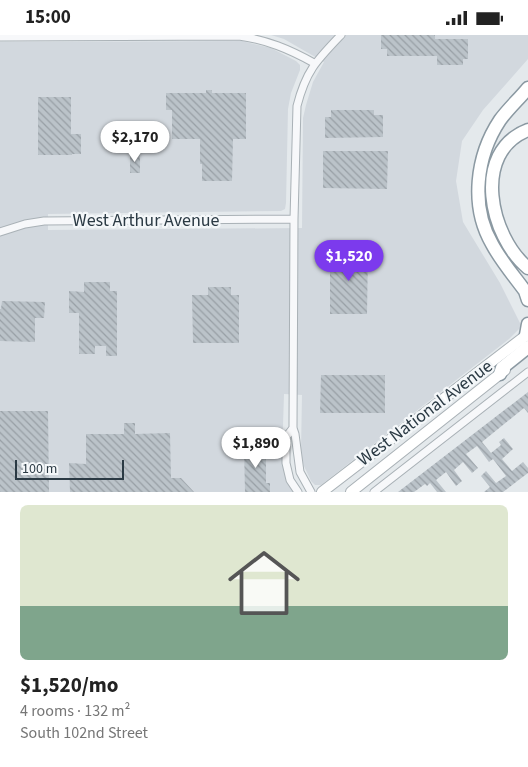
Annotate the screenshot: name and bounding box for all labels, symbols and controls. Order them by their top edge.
text: 15:00 [25,4,71,31]
pin: $2,170 [94,121,176,163]
text: $2,170 [111,126,159,148]
street label: West Arthur Avenue [73,208,220,233]
pin: $1,520 [308,239,390,282]
text: $1,520 [325,245,373,267]
street label: West National Avenue [352,354,498,472]
pin: $1,890 [215,427,297,469]
text: $1,890 [232,432,280,454]
scale bar [15,457,124,480]
text: 100 m [22,459,57,479]
icon: home [219,538,309,628]
text: $1,520/mo [20,670,119,700]
text: 4 rooms · 132 m² [20,700,130,722]
text: South 102nd Street [20,722,148,744]

